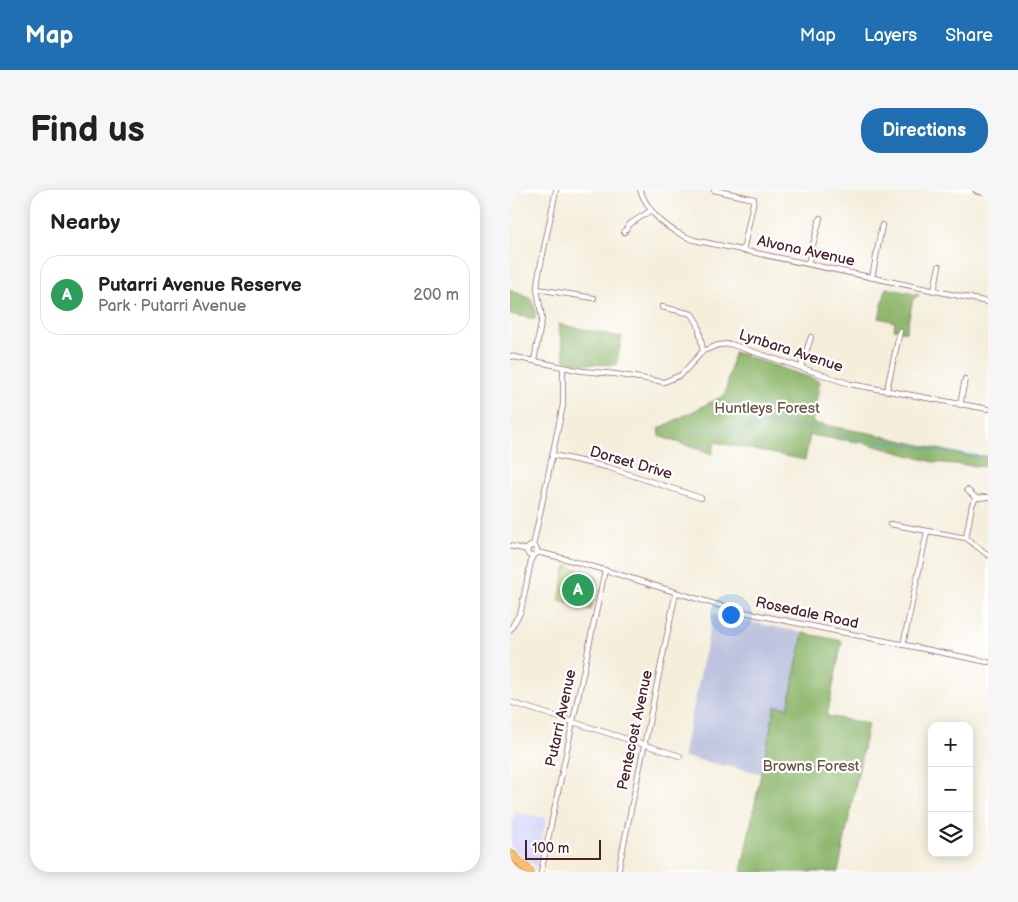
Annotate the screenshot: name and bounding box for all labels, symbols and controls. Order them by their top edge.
text: Map [25,21,73,50]
text: Map [800,25,836,46]
text: Layers [864,25,917,46]
text: Share [945,25,993,46]
button: Directions [861,108,988,153]
text: Find us [30,109,145,152]
text: Nearby [50,210,120,235]
street label: Alvona Avenue [755,231,857,271]
text: Putarri Avenue Reserve [98,274,302,297]
text: A [62,286,72,305]
text: 200 m [413,286,459,305]
text: Park · Putarri Avenue [98,297,246,316]
street label: Lynbara Avenue [737,325,846,377]
park label: Huntleys Forest [714,399,820,418]
street label: Dorset Drive [588,442,675,484]
pin: A [562,571,594,609]
street label: Rosedale Road [754,593,860,633]
your location [718,602,744,628]
street label: Putarri Avenue [541,667,581,768]
street label: Pentecost Avenue [613,668,657,792]
map controls [928,722,973,857]
button: + [928,722,973,767]
park label: Browns Forest [763,757,860,776]
button: − [928,767,973,812]
button: layers [928,812,973,857]
scale bar [525,837,601,860]
text: 100 m [532,840,569,857]

